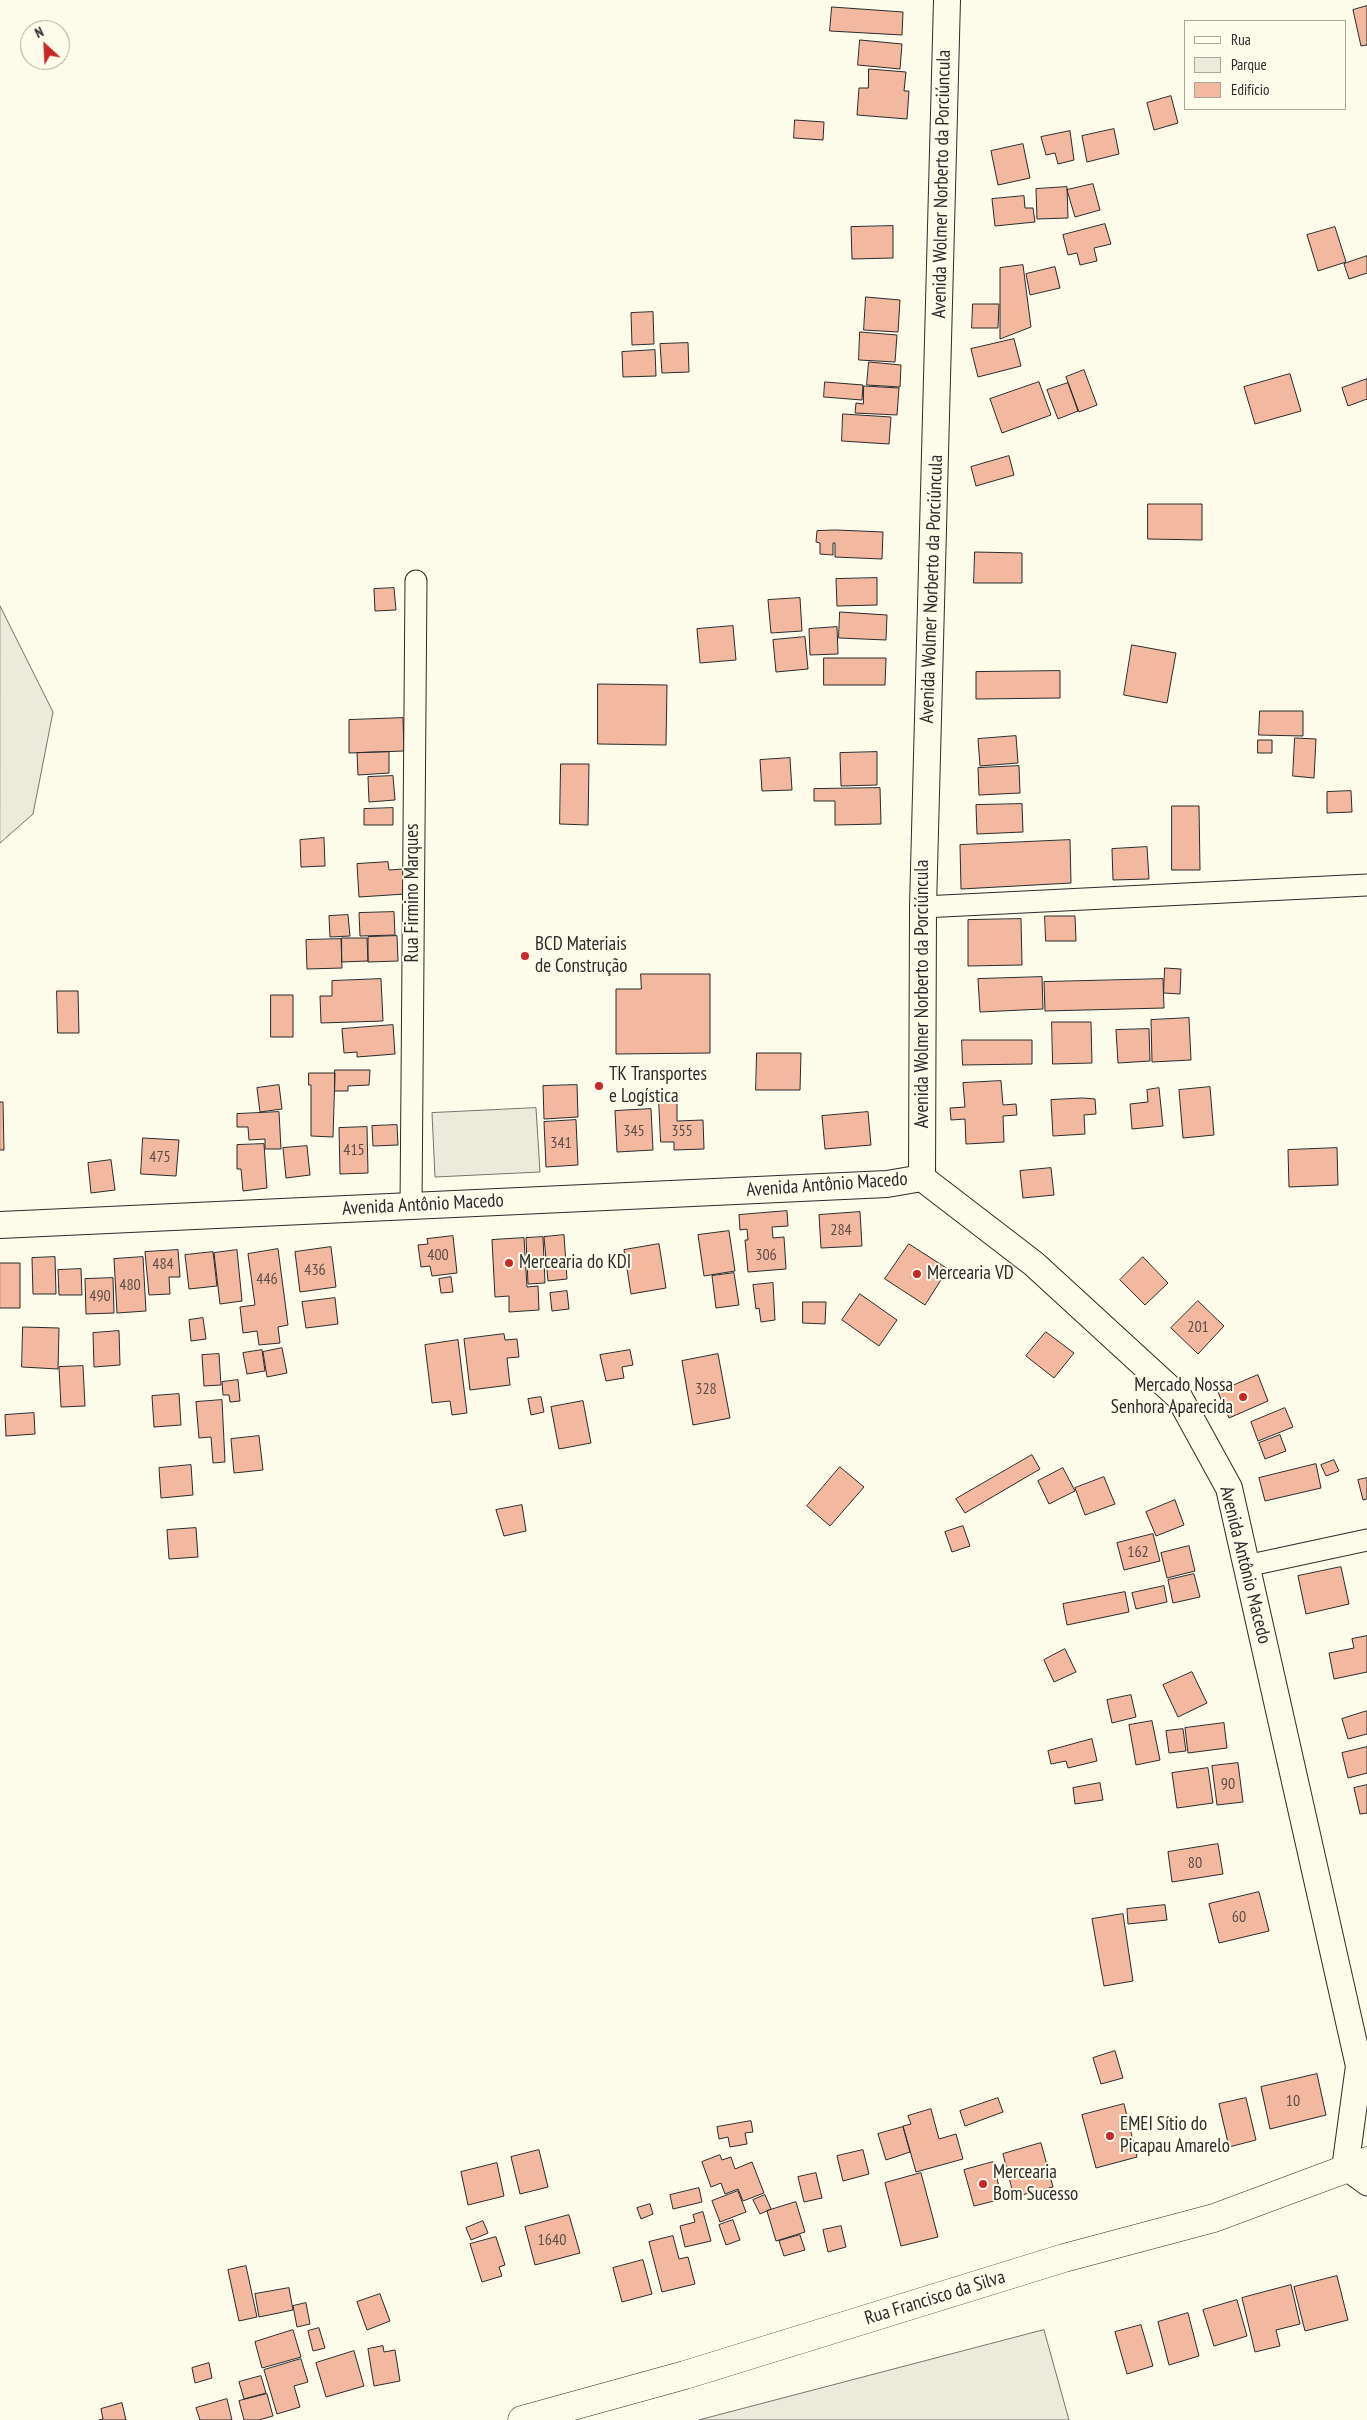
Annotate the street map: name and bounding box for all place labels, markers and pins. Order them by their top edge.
place label: BCD Materiais de Construção [535,934,627,978]
marker: BCD Materiais de Construção [519,950,531,962]
place label: TK Transportes e Logística [609,1064,707,1108]
marker: TK Transportes e Logística [593,1080,605,1092]
place label: Mercearia do KDI [519,1252,631,1274]
marker: Mercearia do KDI [503,1257,515,1269]
place label: Mercearia VD [927,1263,1014,1285]
marker: Mercearia VD [911,1268,923,1280]
place label: Mercado Nossa Senhora Aparecida [1111,1375,1233,1419]
marker: Mercado Nossa Senhora Aparecida [1237,1391,1249,1403]
place label: EMEI Sítio do Picapau Amarelo [1120,2114,1230,2158]
marker: EMEI Sítio do Picapau Amarelo [1104,2130,1116,2142]
place label: Mercearia Bom Sucesso [993,2162,1078,2206]
marker: Mercearia Bom Sucesso [977,2178,989,2190]

